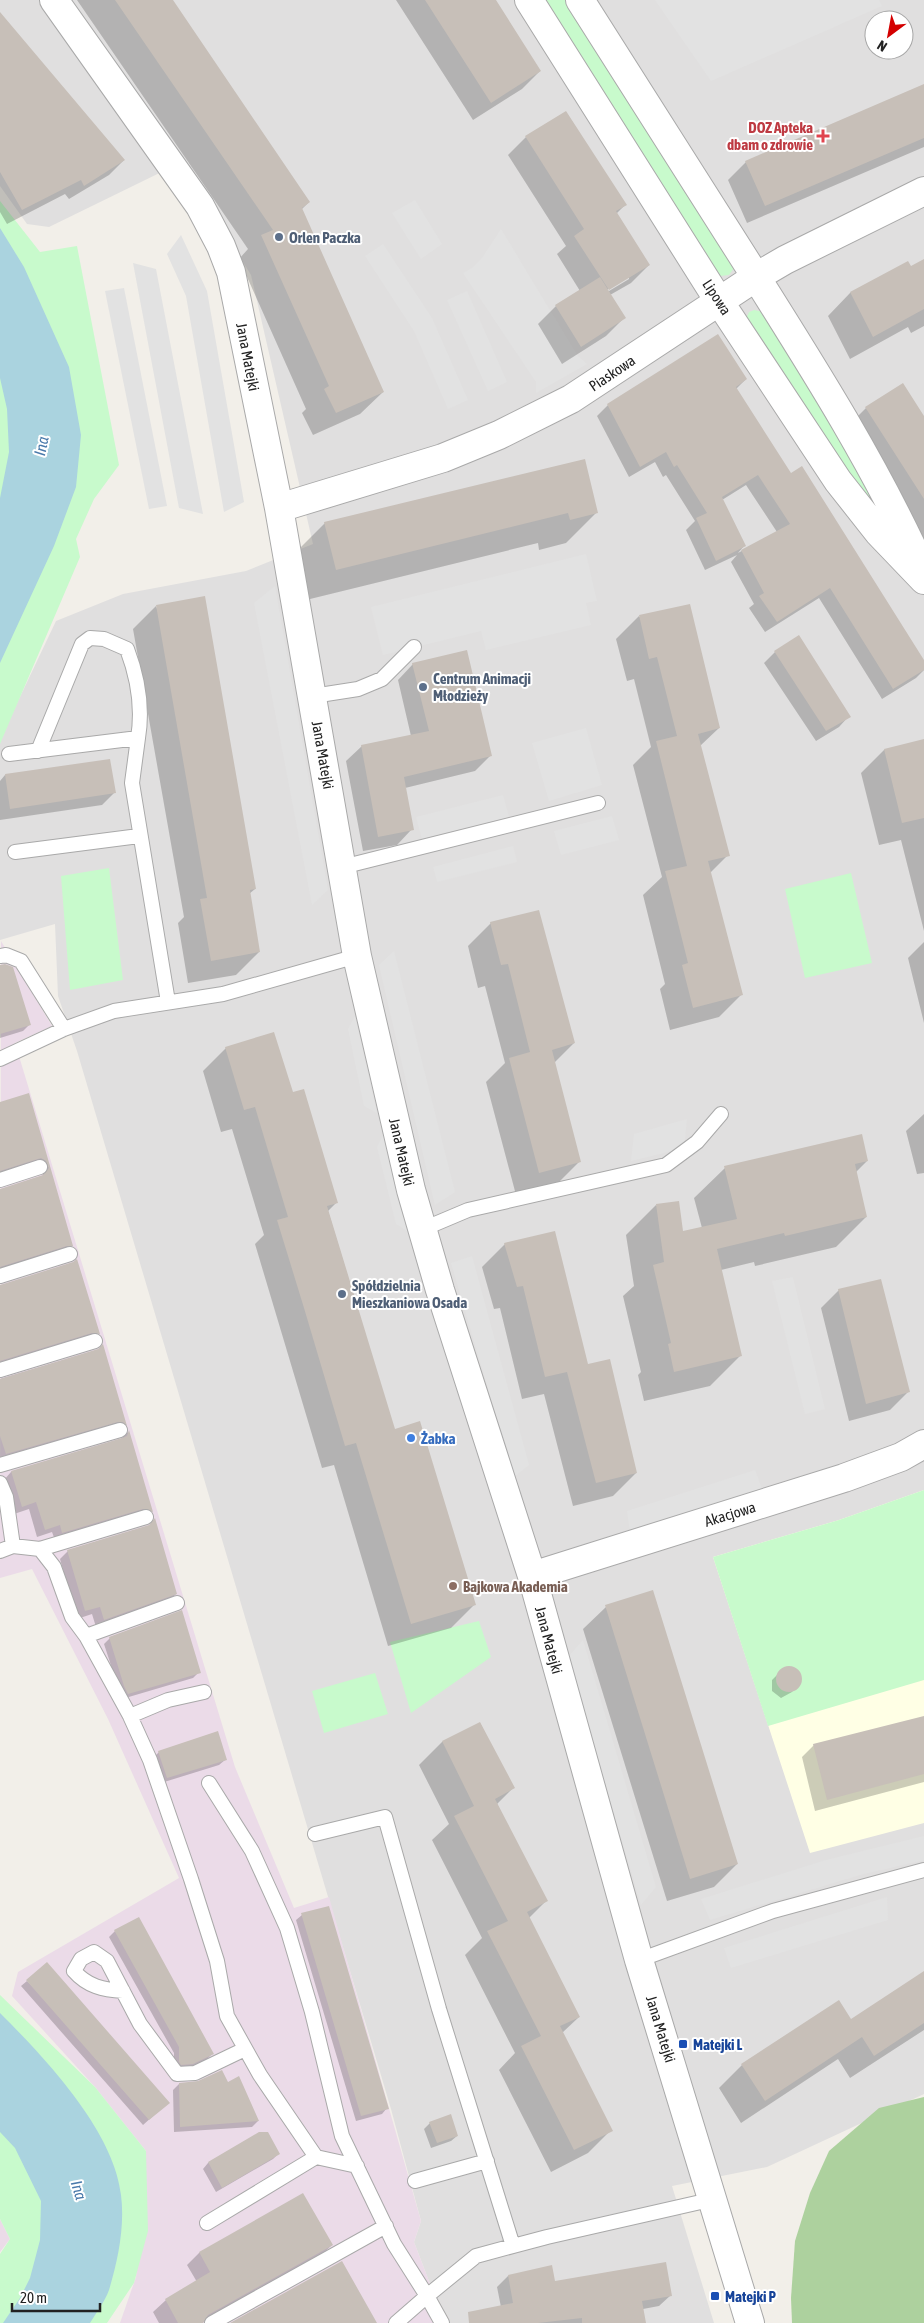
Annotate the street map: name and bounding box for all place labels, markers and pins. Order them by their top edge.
place label: DOZ Apteka dbam o zdrowie [727,119,813,153]
marker: DOZ Apteka dbam o zdrowie [817,130,829,142]
place label: Orlen Paczka [289,229,361,246]
marker: Orlen Paczka [273,231,285,243]
place label: Centrum Animacji Młodzieży [433,670,531,704]
marker: Centrum Animacji Młodzieży [417,681,429,693]
place label: Spółdzielnia Mieszkaniowa Osada [352,1277,467,1311]
marker: Spółdzielnia Mieszkaniowa Osada [336,1288,348,1300]
place label: Żabka [421,1430,455,1447]
marker: Żabka [405,1432,417,1444]
place label: Bajkowa Akademia [463,1578,568,1595]
marker: Bajkowa Akademia [447,1580,459,1592]
place label: Matejki L [693,2036,742,2053]
marker: Matejki L [677,2038,689,2050]
place label: Matejki P [725,2288,776,2305]
marker: Matejki P [709,2290,721,2302]

